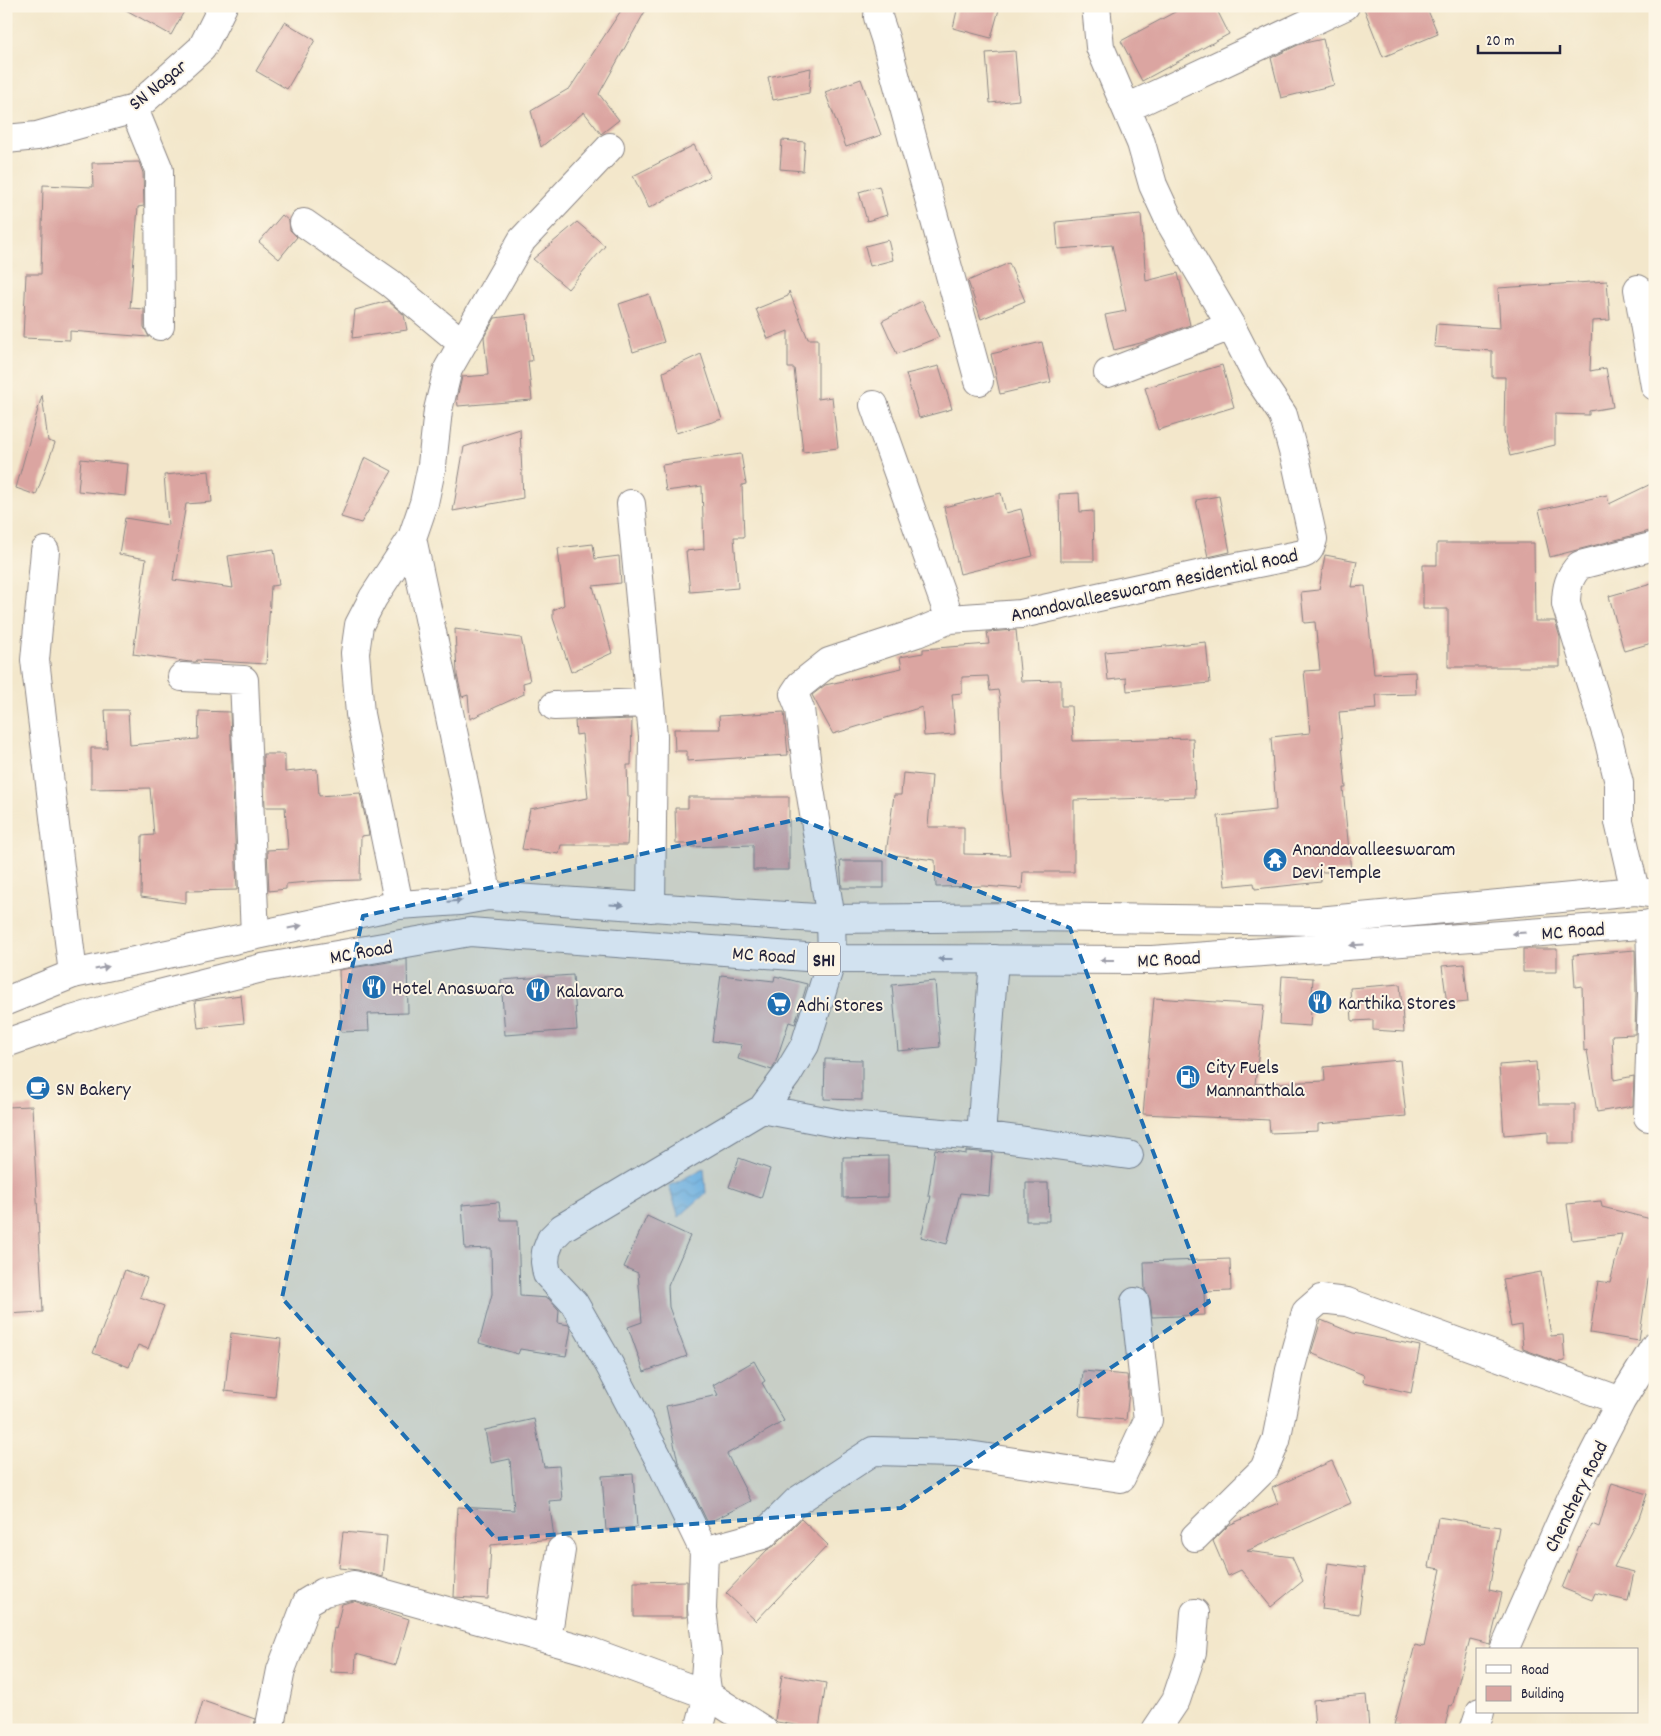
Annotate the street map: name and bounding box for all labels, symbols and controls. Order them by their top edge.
scale bar [1478,22,1561,54]
text: 20 m [1486,31,1514,53]
street label: SN Nagar [124,54,195,119]
street label: Anandavalleeswaram Residential Road [1008,543,1301,631]
place label: Anandavalleeswaram Devi Temple [1292,837,1456,888]
temple icon: Anandavalleeswaram Devi Temple [1262,847,1288,873]
one-way arrow [447,897,463,905]
one-way arrow [609,902,625,910]
street label: MC Road [1541,917,1606,949]
one-way arrow [287,923,303,931]
one-way arrow [1511,930,1527,938]
street label: MC Road [328,935,395,973]
street label: MC Road [731,941,796,973]
one-way arrow [1349,941,1365,949]
road number: SH1 [808,942,840,976]
street label: MC Road [1137,945,1202,977]
one-way arrow [937,955,953,963]
one-way arrow [1099,956,1115,964]
one-way arrow [94,964,109,972]
restaurant icon: Hotel Anaswara [361,974,387,1000]
place label: Hotel Anaswara [392,976,514,1004]
restaurant icon: Kalavara [525,977,551,1003]
place label: Kalavara [556,979,624,1007]
restaurant icon: Karthika Stores [1307,989,1333,1015]
supermarket icon: Adhi Stores [766,991,792,1017]
place label: Karthika Stores [1338,991,1456,1019]
place label: Adhi Stores [796,993,883,1021]
place label: City Fuels Mannanthala [1206,1055,1305,1106]
fuel station icon: City Fuels Mannanthala [1175,1064,1201,1090]
cafe icon: SN Bakery [25,1075,51,1101]
place label: SN Bakery [56,1077,132,1105]
street label: Chenchery Road [1539,1437,1617,1558]
legend [1476,1648,1638,1714]
text: Road [1521,1660,1549,1682]
text: Building [1521,1684,1564,1706]

